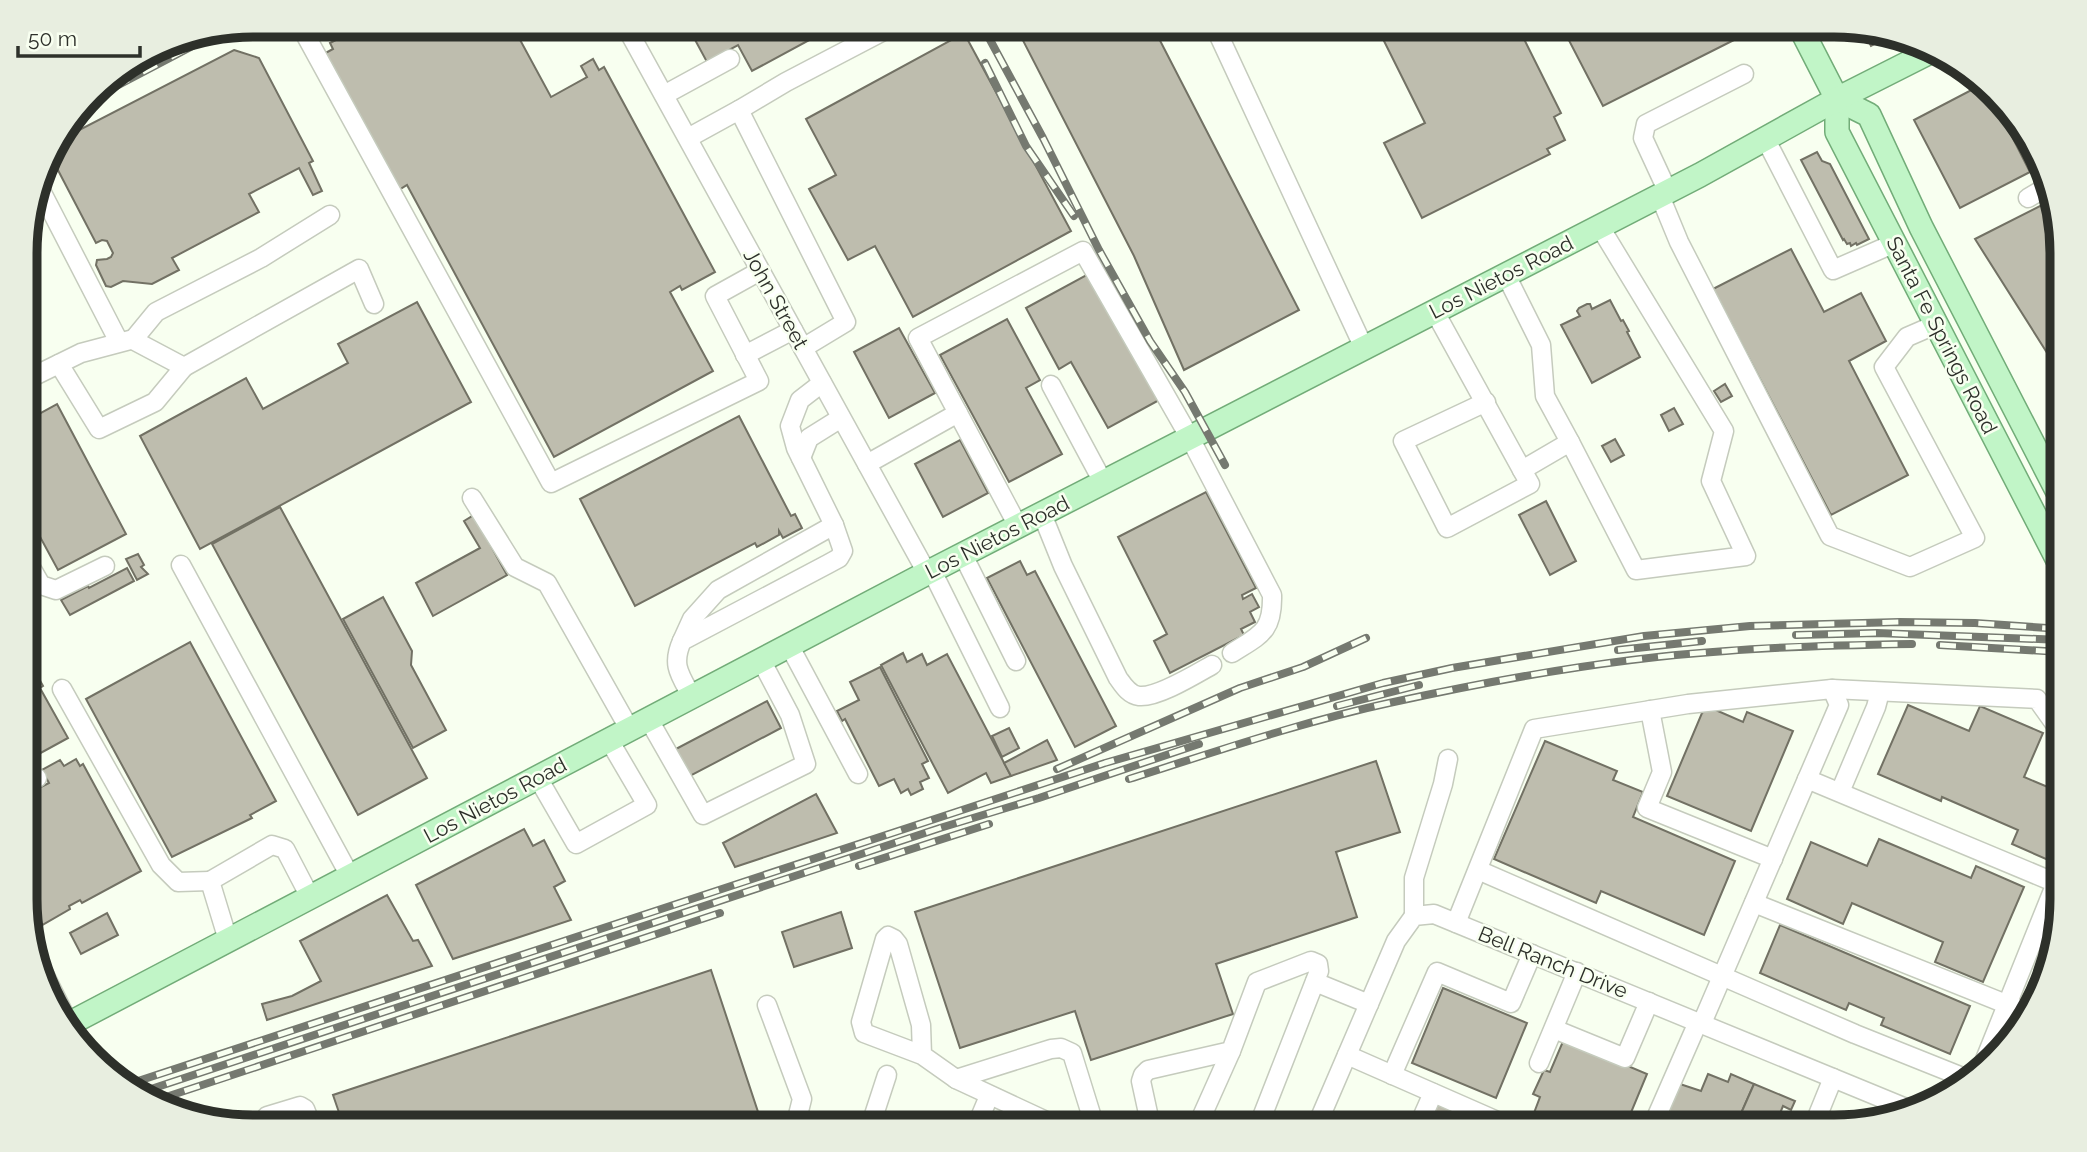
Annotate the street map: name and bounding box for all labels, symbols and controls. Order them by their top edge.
scale bar [18,14,140,58]
text: 50 m [28,26,77,51]
street label: Los Nietos Road [1425,230,1577,324]
street label: Santa Fe Springs Road [1881,232,2003,438]
street label: John Street [738,245,814,353]
street label: Los Nietos Road [921,490,1073,584]
street label: Los Nietos Road [419,752,571,848]
street label: Bell Ranch Drive [1475,921,1631,1003]

